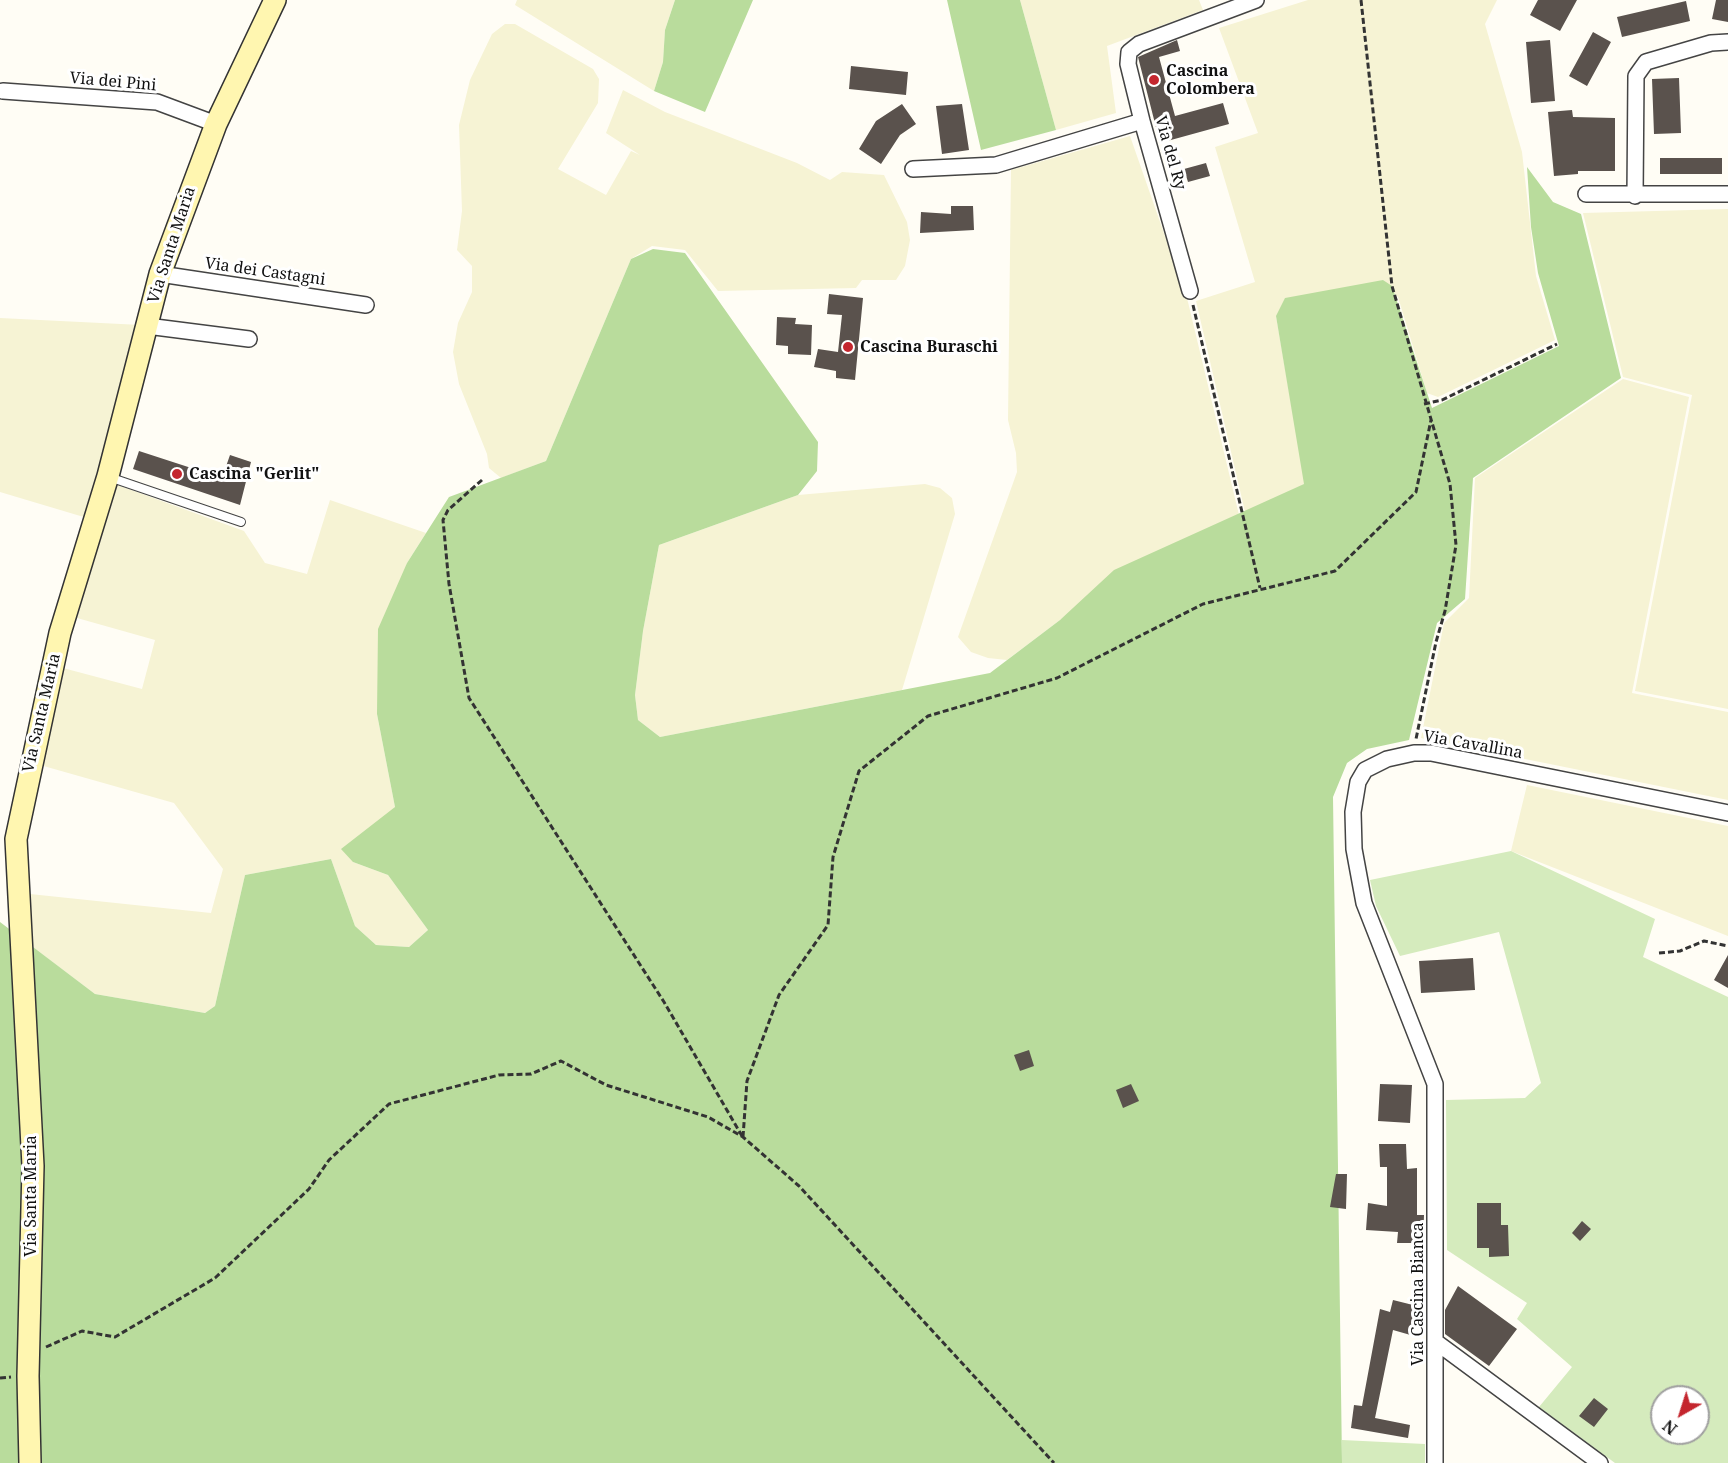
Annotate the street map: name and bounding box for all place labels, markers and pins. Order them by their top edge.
place label: Cascina Colombera [1166,61,1255,99]
marker: Cascina Colombera [1147,73,1161,87]
place label: Cascina Buraschi [860,337,998,357]
marker: Cascina Buraschi [841,340,855,354]
place label: Cascina "Gerlit" [189,464,319,484]
marker: Cascina "Gerlit" [170,467,184,481]

